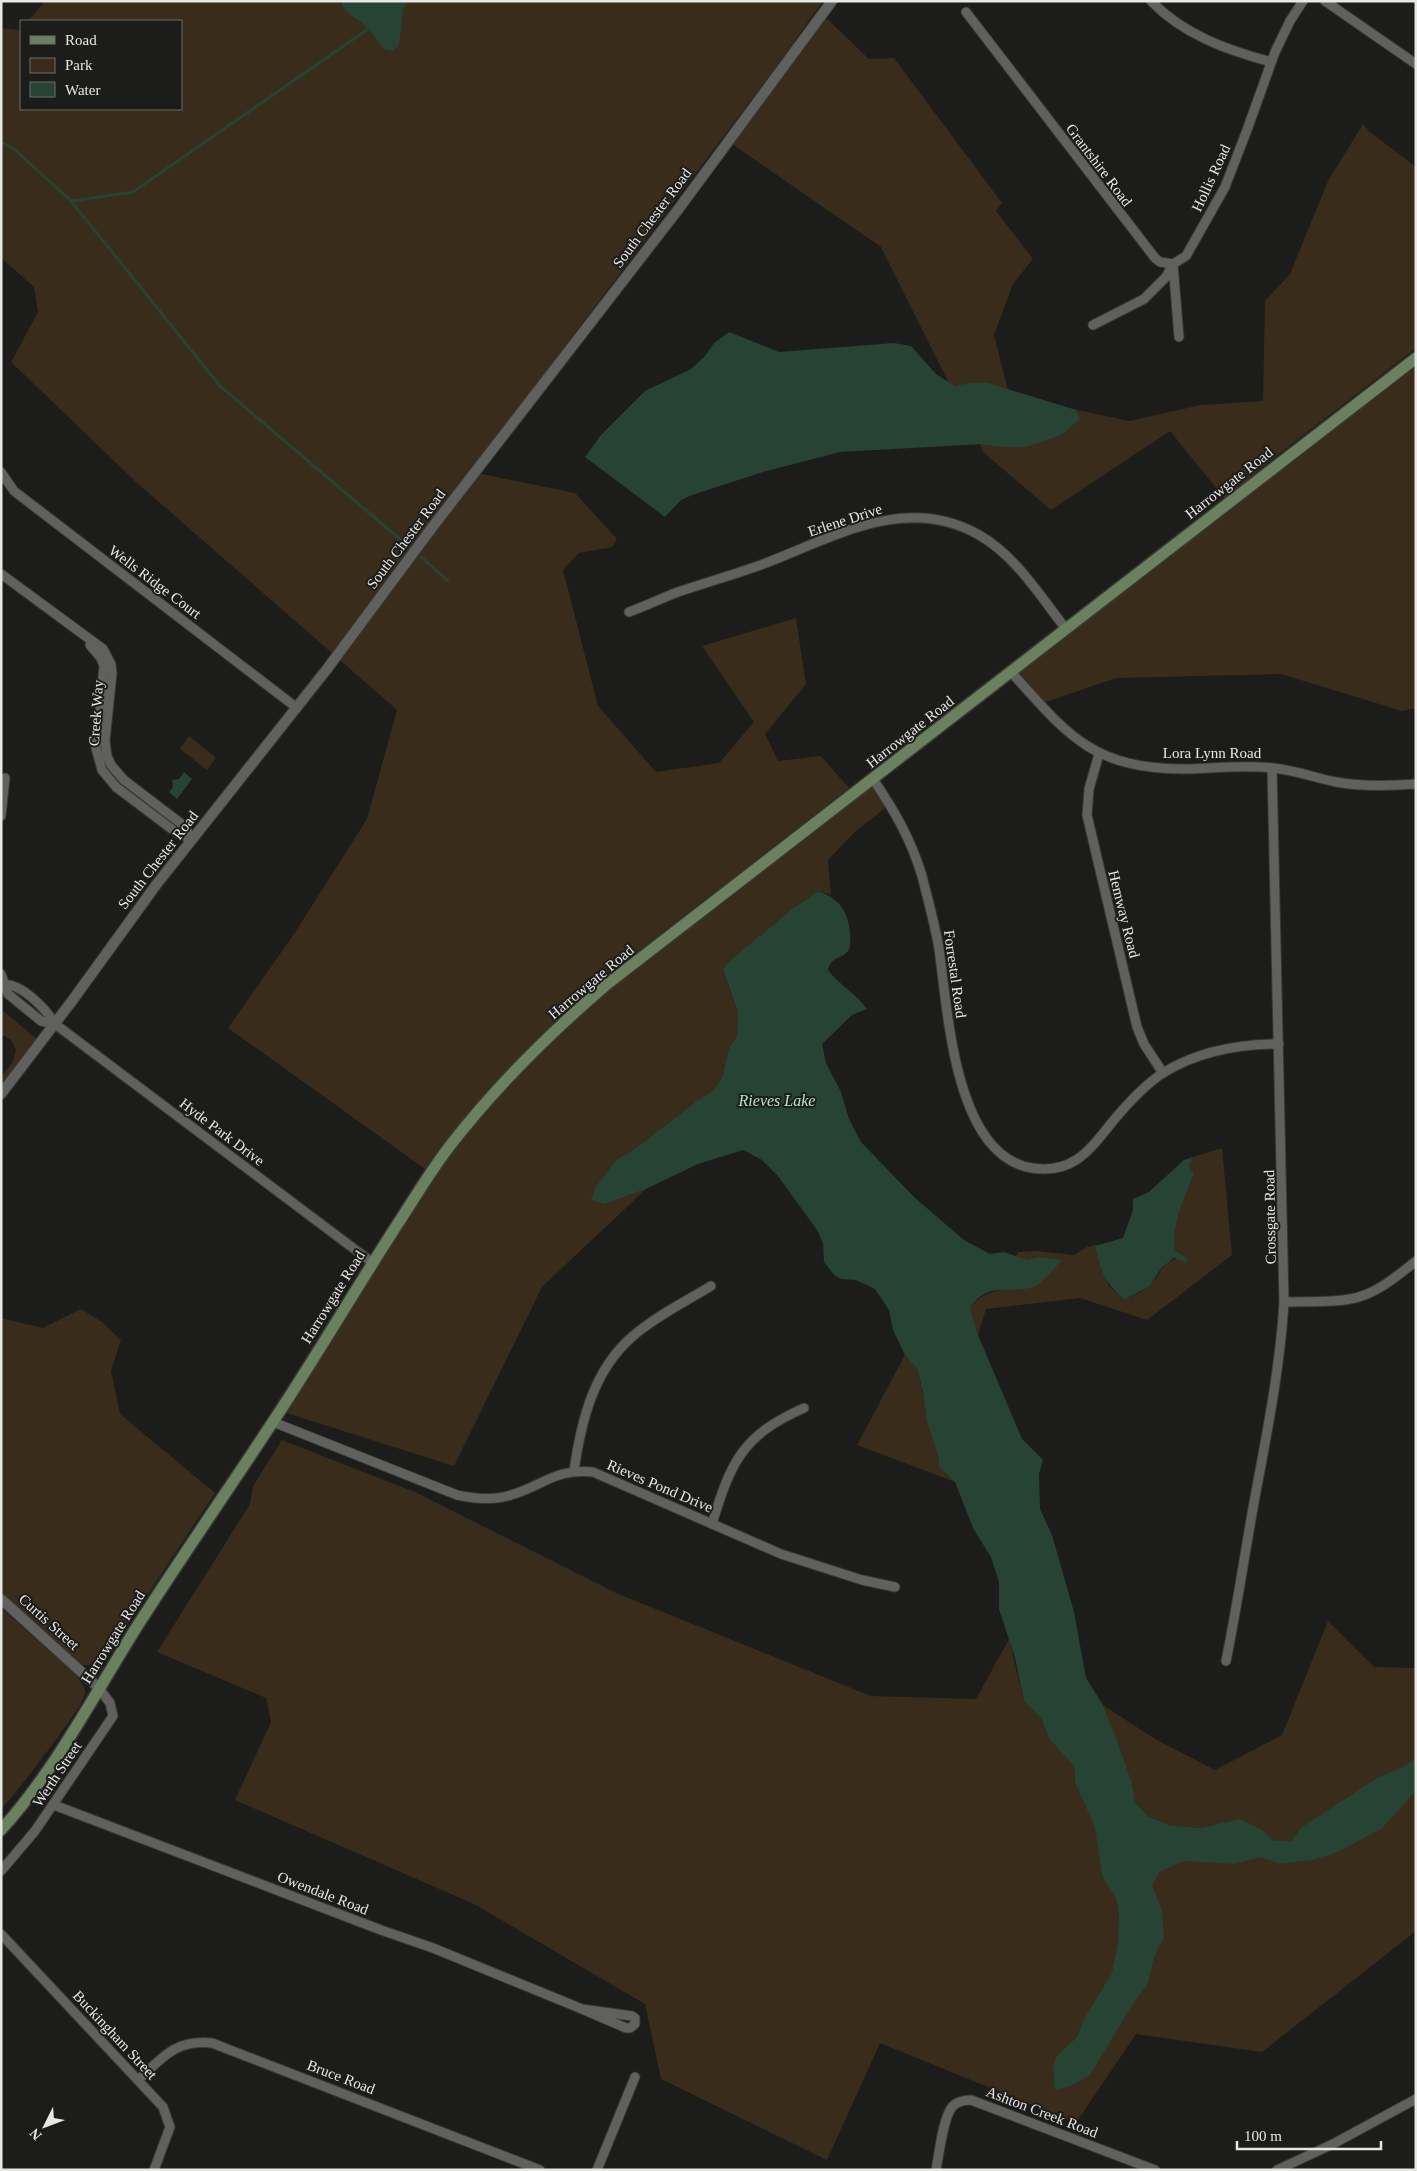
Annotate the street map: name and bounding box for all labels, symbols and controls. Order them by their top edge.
legend [20,20,182,110]
text: Road [65,32,97,48]
text: Park [65,57,93,73]
text: Water [65,82,100,98]
street label: Grantshire Road [1063,121,1135,210]
street label: Hollis Road [1189,142,1234,214]
street label: South Chester Road [610,165,695,271]
street label: Harrowgate Road [1182,444,1276,522]
street label: South Chester Road [364,486,449,592]
street label: Erlene Drive [806,500,884,540]
street label: Wells Ridge Court [106,542,205,622]
street label: Creek Way [86,679,106,747]
street label: Harrowgate Road [863,693,957,771]
street label: Lora Lynn Road [1163,745,1262,761]
street label: South Chester Road [115,807,202,912]
street label: Hemway Road [1105,869,1143,960]
street label: Forrestal Road [941,929,969,1020]
street label: Harrowgate Road [545,941,637,1022]
water label: Rieves Lake [738,1092,815,1109]
street label: Hyde Park Drive [177,1095,268,1169]
street label: Crossgate Road [1261,1169,1279,1264]
street label: Harrowgate Road [298,1247,368,1346]
street label: Rieves Pond Drive [605,1456,716,1516]
street label: Harrowgate Road [78,1587,148,1686]
street label: Curtis Street [16,1591,83,1654]
street label: Werth Street [29,1738,85,1810]
street label: Owendale Road [275,1868,371,1918]
street label: Buckingham Street [70,1987,161,2083]
street label: Bruce Road [305,2057,378,2097]
street label: Ashton Creek Road [984,2083,1101,2141]
north arrow [20,2101,70,2151]
scale bar [1237,2118,1381,2150]
text: N [27,2126,45,2143]
text: 100 m [1244,2128,1282,2144]

